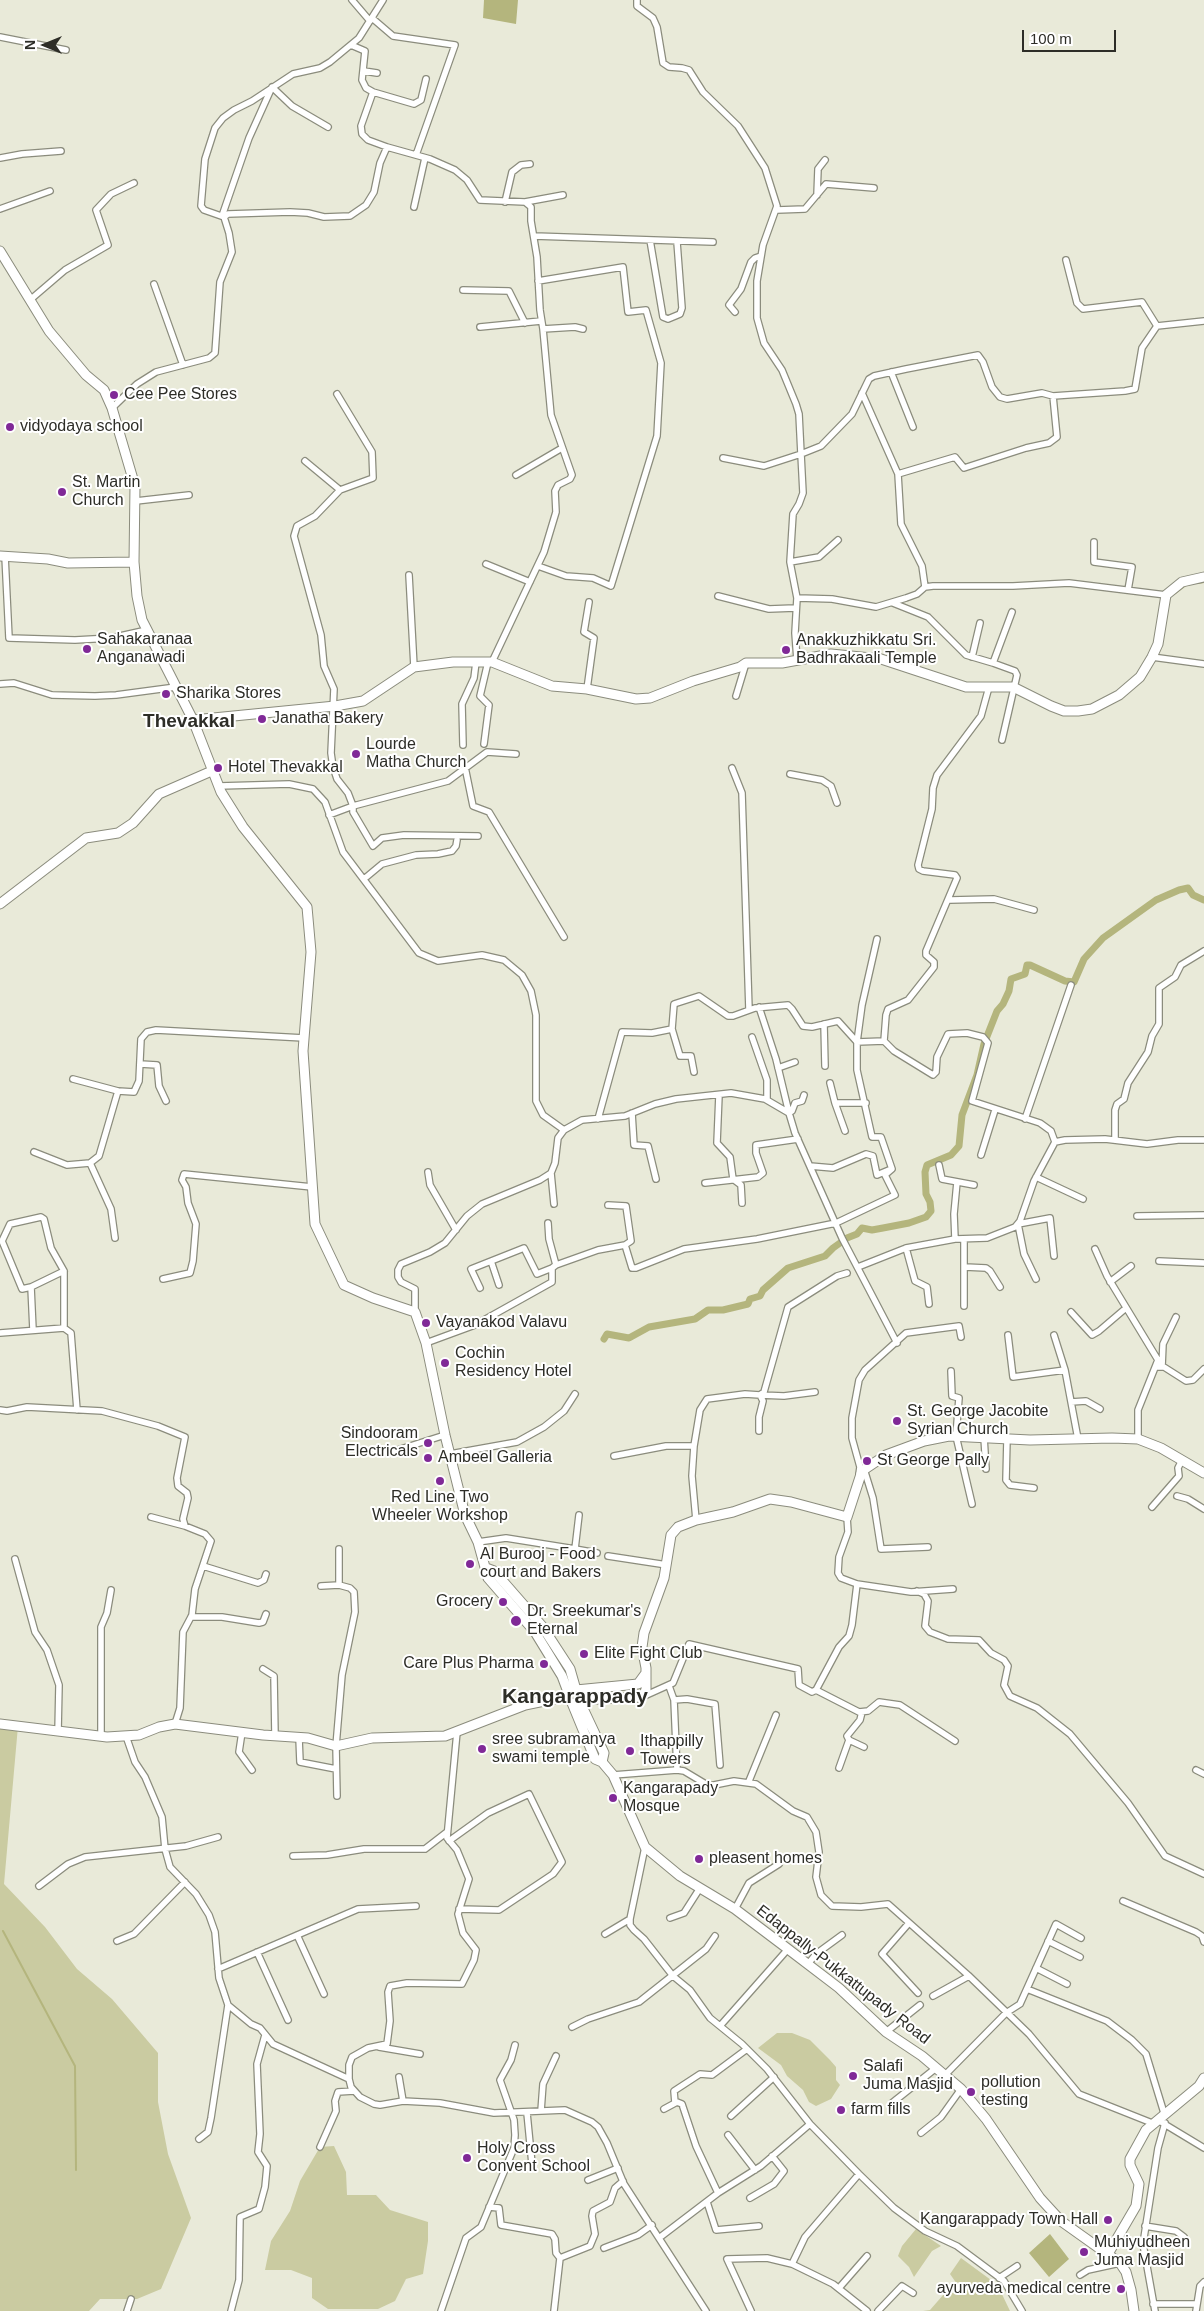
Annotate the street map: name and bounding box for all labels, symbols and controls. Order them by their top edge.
north arrow [20,20,70,70]
scale bar [1024,20,1118,52]
text: 100 m [1030,30,1072,47]
text: N [22,40,38,50]
place label: Cee Pee Stores [124,385,237,405]
marker: Cee Pee Stores [108,389,120,401]
place label: vidyodaya school [20,417,143,437]
marker: vidyodaya school [4,421,16,433]
place label: St. Martin Church [72,473,140,511]
marker: St. Martin Church [56,486,68,498]
place label: Sahakaranaa Anganawadi [97,630,192,668]
place label: Anakkuzhikkatu Sri. Badhrakaali Temple [796,631,937,669]
marker: Sahakaranaa Anganawadi [81,643,93,655]
marker: Anakkuzhikkatu Sri. Badhrakaali Temple [780,644,792,656]
place label: Sharika Stores [176,684,281,704]
marker: Sharika Stores [160,688,172,700]
place label: Janatha Bakery [272,709,383,729]
district label: Thevakkal [143,711,235,733]
marker: Janatha Bakery [256,713,268,725]
place label: Lourde Matha Church [366,735,466,773]
marker: Lourde Matha Church [350,748,362,760]
place label: Hotel Thevakkal [228,758,343,778]
marker: Hotel Thevakkal [212,762,224,774]
place label: Vayanakod Valavu [436,1313,567,1333]
marker: Vayanakod Valavu [420,1317,432,1329]
place label: Cochin Residency Hotel [455,1344,572,1382]
marker: Cochin Residency Hotel [439,1357,451,1369]
place label: St. George Jacobite Syrian Church [907,1402,1048,1440]
marker: St. George Jacobite Syrian Church [891,1415,903,1427]
place label: Sindooram Electricals [341,1424,418,1462]
marker: Sindooram Electricals [422,1437,434,1449]
place label: Ambeel Galleria [438,1448,552,1468]
place label: St George Pally [877,1451,989,1471]
marker: Ambeel Galleria [422,1452,434,1464]
marker: St George Pally [861,1455,873,1467]
marker: Red Line Two Wheeler Workshop [434,1475,446,1487]
place label: Red Line Two Wheeler Workshop [372,1488,508,1526]
place label: Al Burooj - Food court and Bakers [480,1545,601,1583]
marker: Al Burooj - Food court and Bakers [464,1558,476,1570]
place label: Grocery [436,1592,493,1612]
marker: Grocery [497,1596,509,1608]
place label: Dr. Sreekumar's Eternal [527,1602,641,1640]
marker: Dr. Sreekumar's Eternal [509,1614,523,1628]
place label: Elite Fight Club [594,1644,702,1664]
marker: Elite Fight Club [578,1648,590,1660]
place label: Care Plus Pharma [403,1654,534,1674]
marker: Care Plus Pharma [538,1658,550,1670]
district label: Kangarappady [502,1684,648,1710]
place label: sree subramanya swami temple [492,1730,616,1768]
place label: Ithappilly Towers [640,1732,703,1770]
marker: sree subramanya swami temple [476,1743,488,1755]
marker: Ithappilly Towers [624,1745,636,1757]
place label: Kangarapady Mosque [623,1779,718,1817]
marker: Kangarapady Mosque [607,1792,619,1804]
place label: pleasent homes [709,1849,822,1869]
marker: pleasent homes [693,1853,705,1865]
street label: Edappally-Pukkattupady Road [752,1901,934,2049]
place label: Salafi Juma Masjid [863,2057,953,2095]
marker: Salafi Juma Masjid [847,2070,859,2082]
place label: pollution testing [981,2073,1041,2111]
marker: pollution testing [965,2086,977,2098]
place label: farm fills [851,2100,911,2120]
marker: farm fills [835,2104,847,2116]
place label: Holy Cross Convent School [477,2139,590,2177]
marker: Holy Cross Convent School [461,2152,473,2164]
place label: Kangarappady Town Hall [920,2210,1098,2230]
marker: Kangarappady Town Hall [1102,2214,1114,2226]
place label: Muhiyudheen Juma Masjid [1094,2233,1190,2271]
marker: Muhiyudheen Juma Masjid [1078,2246,1090,2258]
place label: ayurveda medical centre [937,2279,1111,2299]
marker: ayurveda medical centre [1115,2283,1127,2295]

